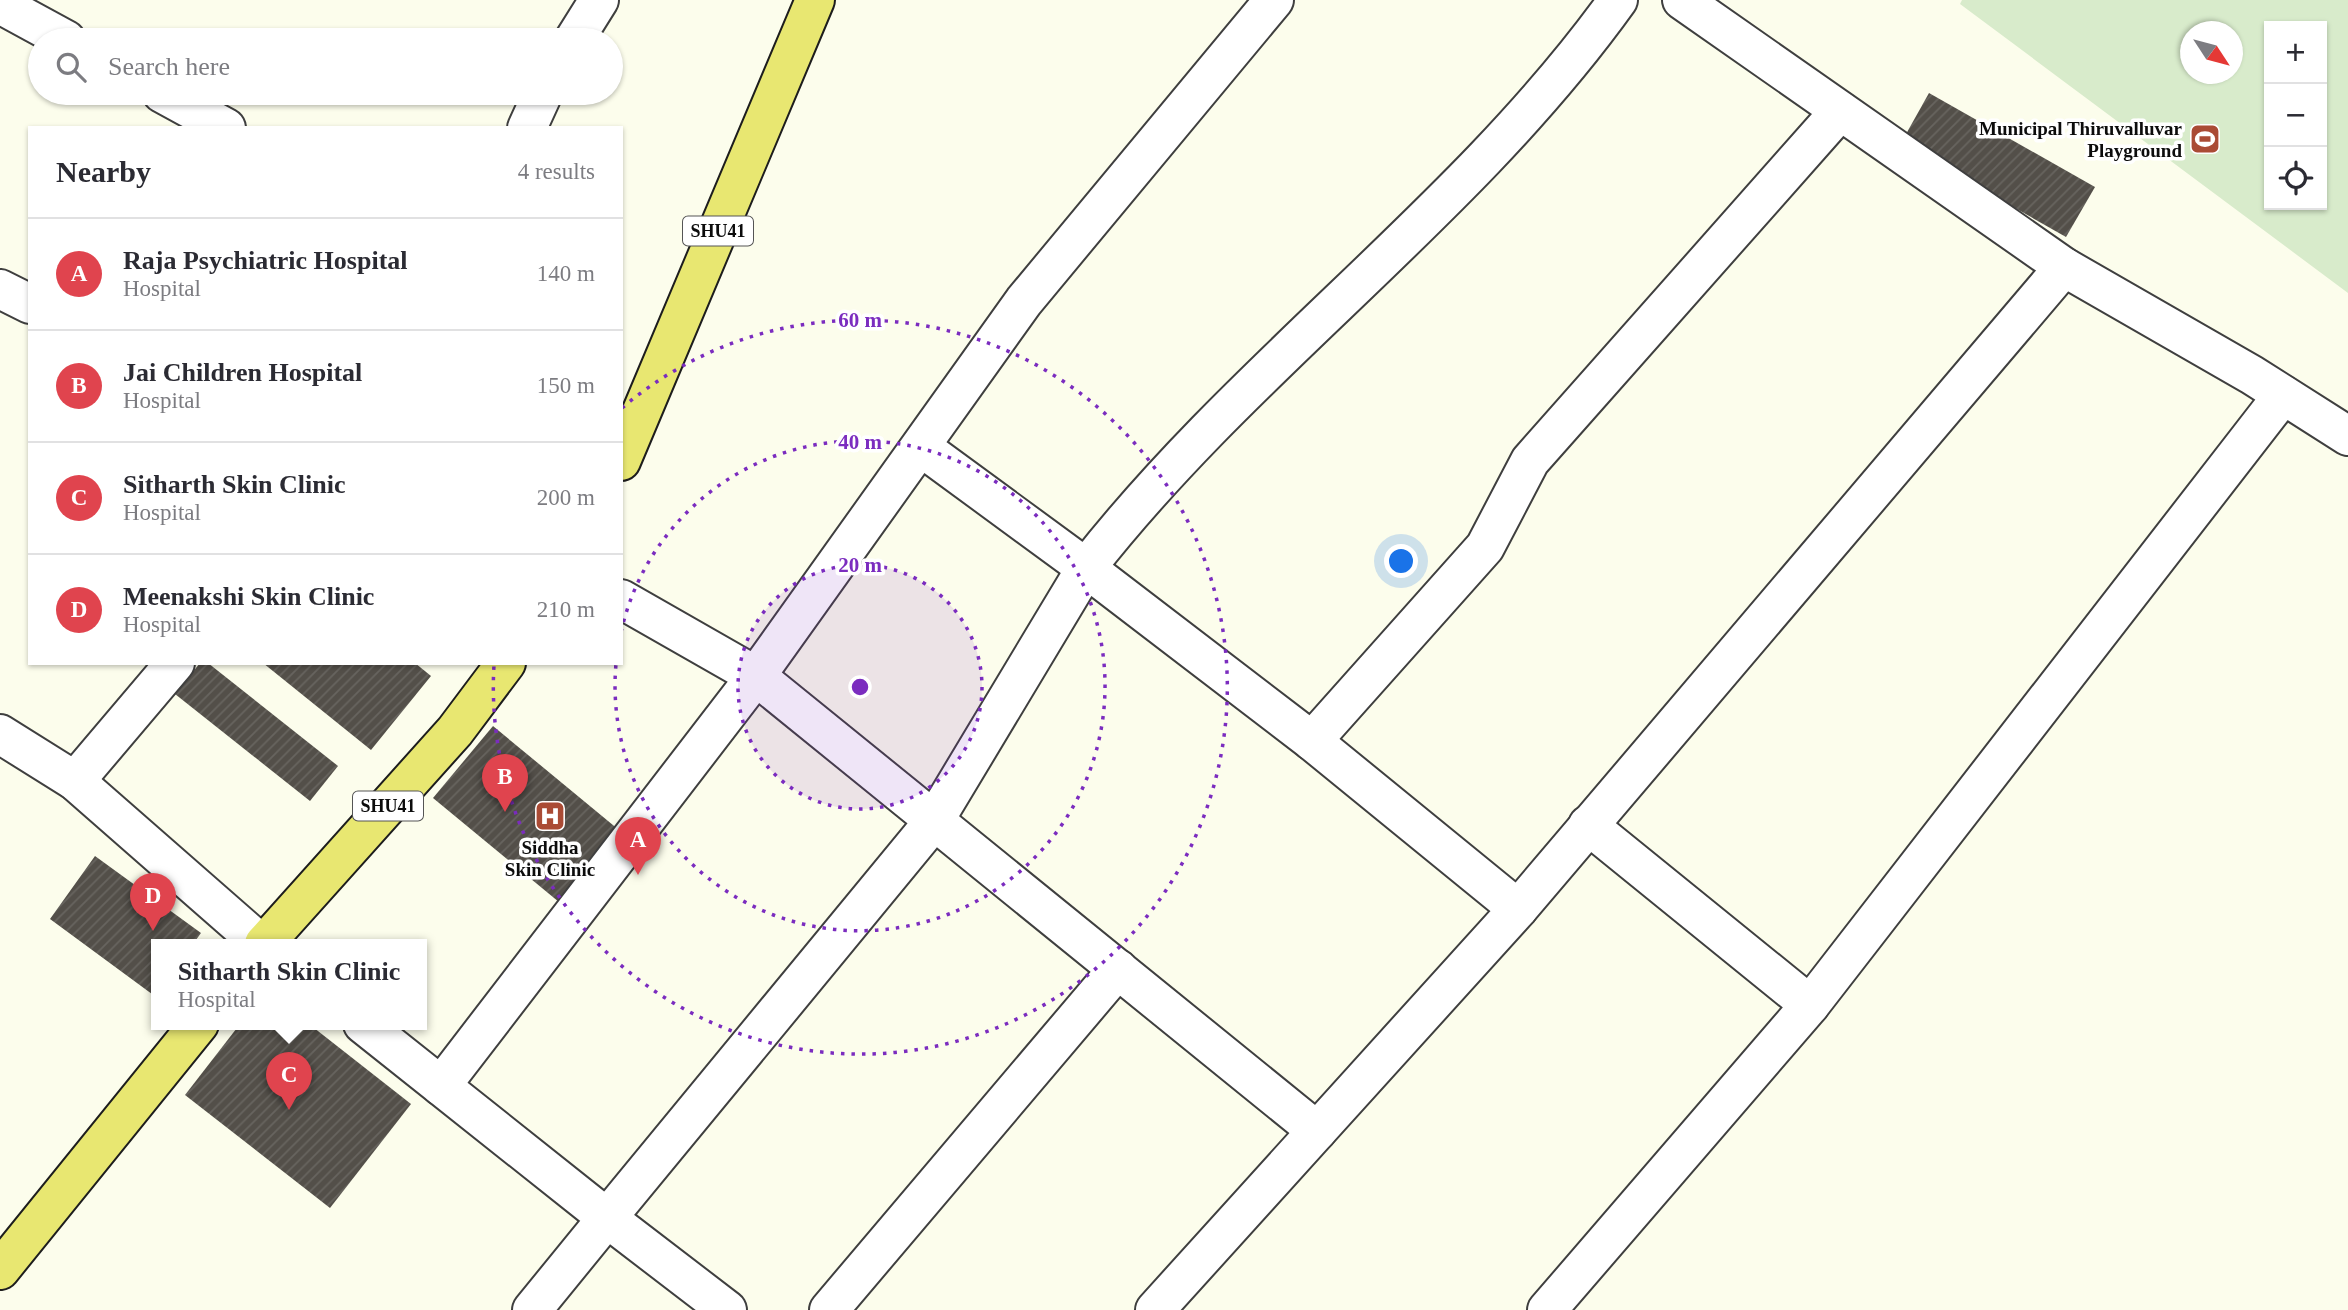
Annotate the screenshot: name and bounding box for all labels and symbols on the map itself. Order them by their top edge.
north arrow [2180,21,2243,84]
place label: Municipal Thiruvalluvar Playground [1979,118,2183,161]
sports icon: Municipal Thiruvalluvar Playground [2188,122,2222,156]
road number: SHU41 [683,216,753,246]
text: 60 m [838,308,882,332]
text: 40 m [838,430,882,454]
your location [1384,544,1418,578]
text: 20 m [838,553,882,577]
centre of rings [848,675,872,699]
pin: B [482,754,528,812]
road number: SHU41 [353,792,423,820]
hospital icon: Siddha Skin Clinic [533,799,567,833]
pin: A [615,817,661,875]
place label: Siddha Skin Clinic [505,837,595,880]
pin: D [130,873,176,931]
pin: C [266,1052,312,1110]

